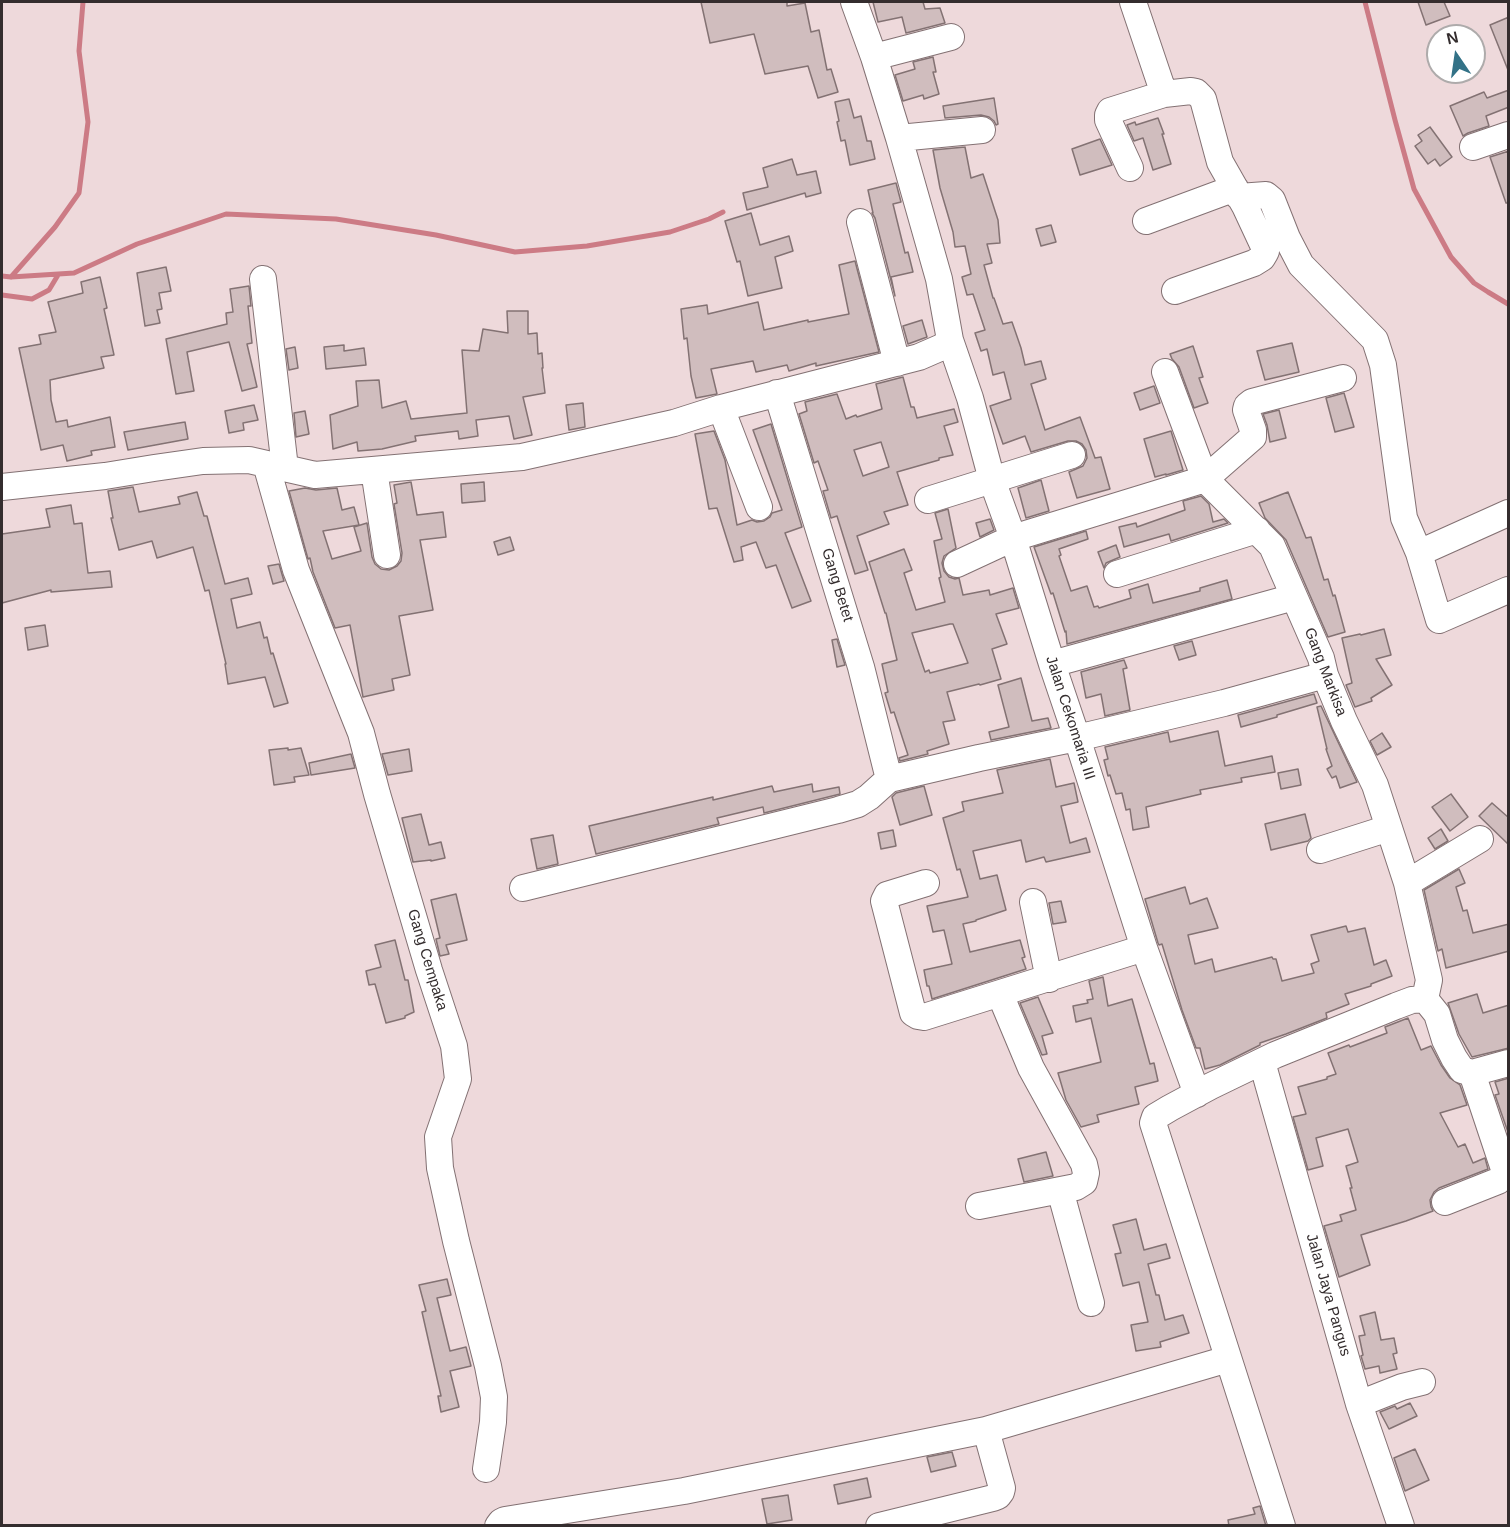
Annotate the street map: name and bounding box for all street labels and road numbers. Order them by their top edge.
street label: Gang Betet [817,546,857,624]
street label: Gang Markisa [1300,625,1350,719]
street label: Jalan Cekomaria III [1041,654,1099,782]
street label: Gang Cempaka [403,907,451,1013]
street label: Jalan Jaya Pangus [1302,1232,1354,1358]

